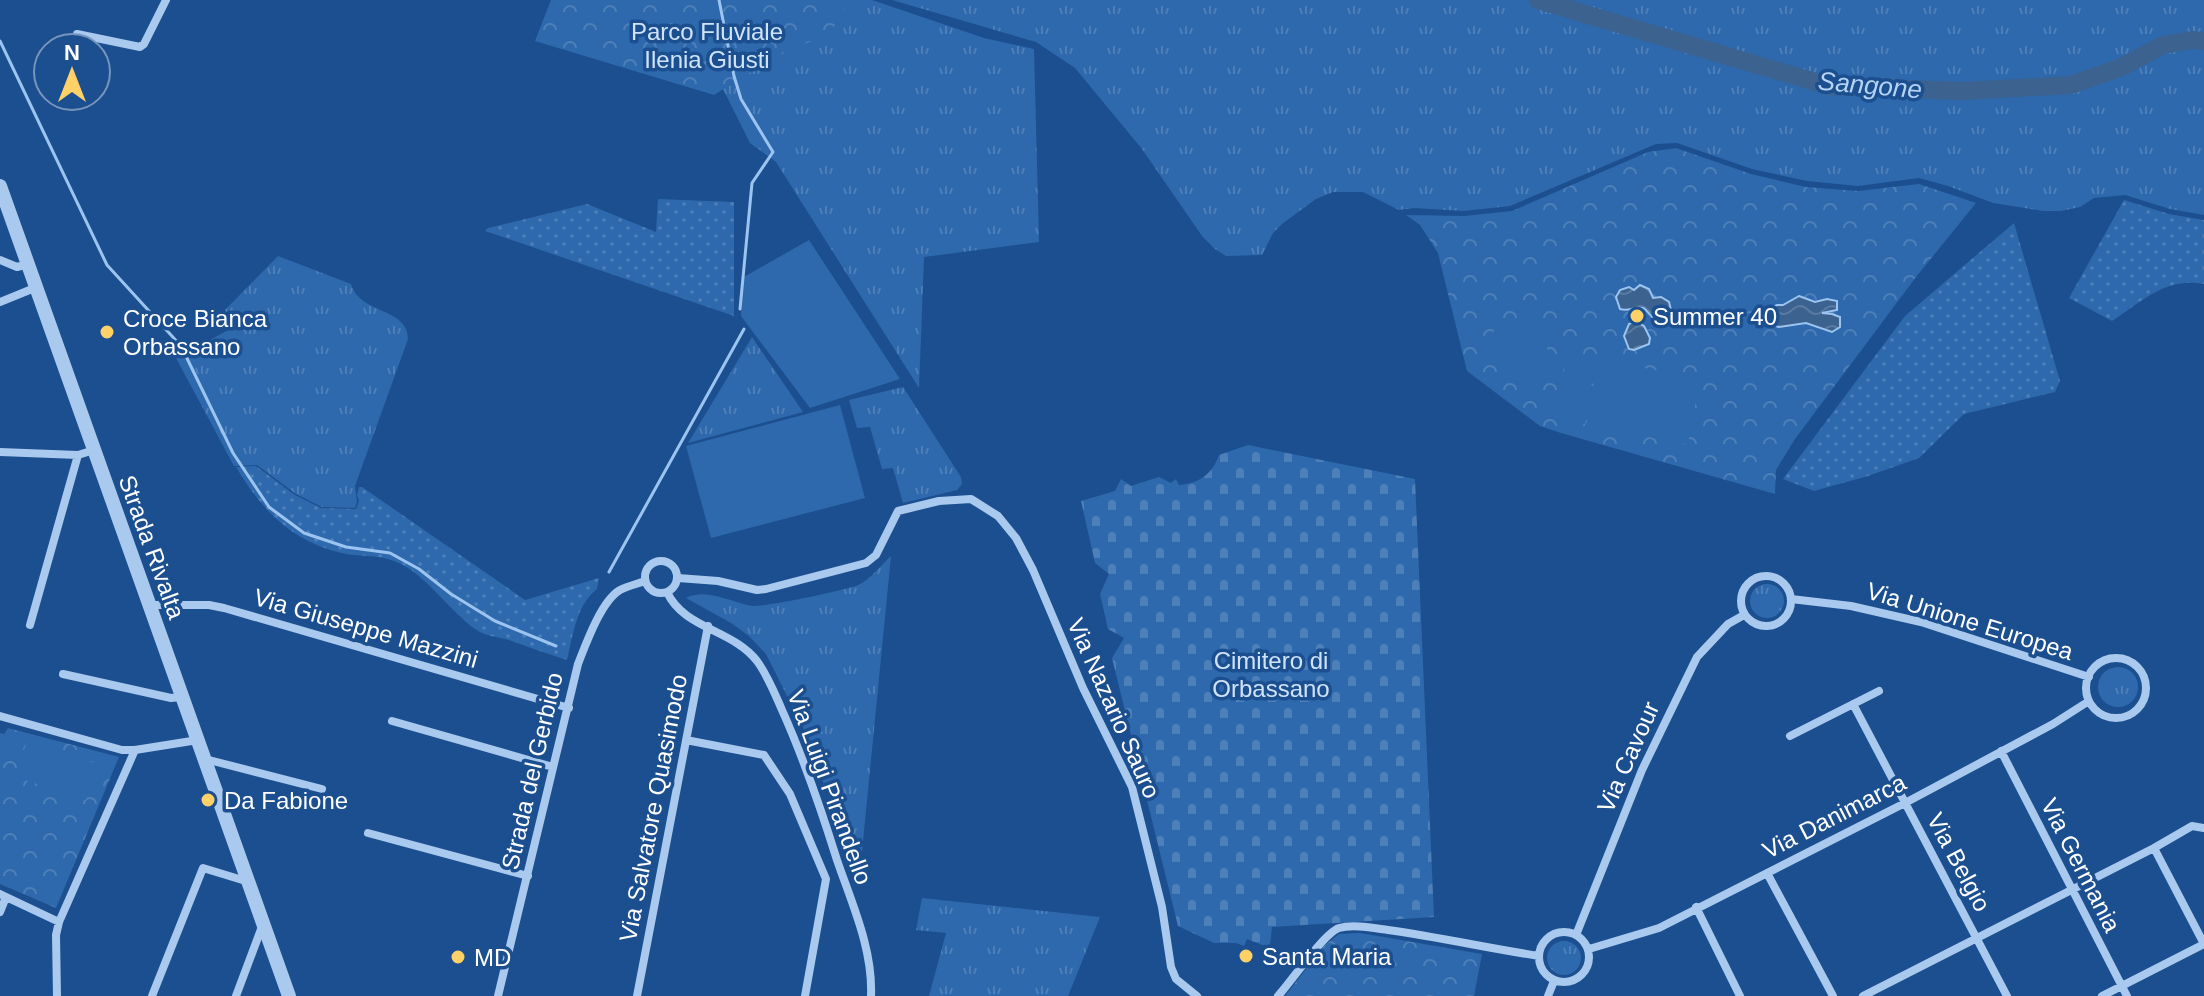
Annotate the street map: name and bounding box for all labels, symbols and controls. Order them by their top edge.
park label: Parco Fluviale Ilenia Giusti [631,18,783,73]
north arrow [32,32,112,112]
text: N [64,40,80,65]
water label: Sangone [1817,66,1923,104]
place label: Summer 40 [1653,303,1777,330]
place label: Croce Bianca Orbassano [123,305,268,360]
marker: Summer 40 [1628,307,1646,325]
marker: Croce Bianca Orbassano [98,323,116,341]
street label: Strada Rivalta [114,472,191,623]
street label: Via Unione Europea [1864,577,2077,665]
street label: Via Giuseppe Mazzini [251,583,481,673]
street label: Via Nazario Sauro [1062,614,1166,802]
park label: Cimitero di Orbassano [1212,647,1330,702]
street label: Strada del Gerbido [496,670,568,872]
street label: Via Salvatore Quasimodo [614,672,692,944]
street label: Via Luigi Pirandello [782,686,878,888]
street label: Via Cavour [1592,697,1664,817]
street label: Via Danimarca [1758,768,1911,864]
place label: Da Fabione [224,787,348,814]
marker: Da Fabione [199,791,217,809]
street label: Via Germania [2036,794,2127,937]
street label: Via Belgio [1922,808,1996,916]
place label: Santa Maria [1262,943,1392,970]
place label: MD [474,944,511,971]
marker: Santa Maria [1237,947,1255,965]
marker: MD [449,948,467,966]

